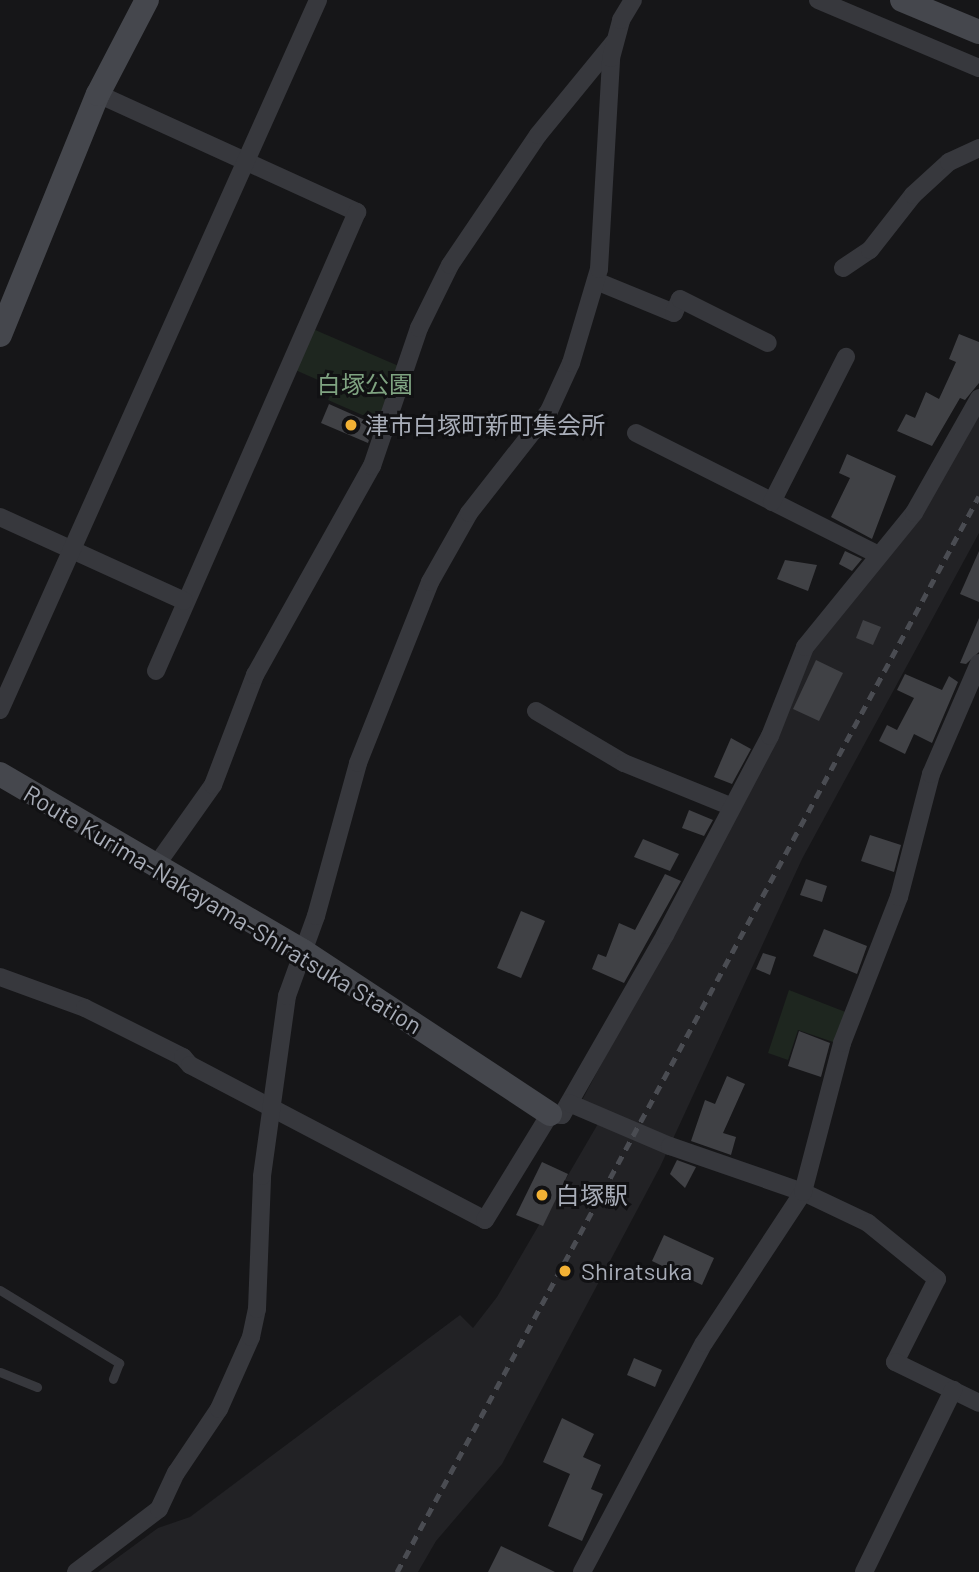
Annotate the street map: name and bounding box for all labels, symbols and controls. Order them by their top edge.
park label: 白塚公園 [317,370,413,398]
place label: 津市白塚町新町集会所 [365,411,605,439]
marker: 津市白塚町新町集会所 [343,417,359,433]
street label: Route Kurima-Nakayama-Shiratsuka Station [19,778,427,1040]
place label: 白塚駅 [556,1181,628,1209]
marker: 白塚駅 [534,1187,550,1203]
place label: Shiratsuka [581,1257,692,1285]
marker: Shiratsuka [555,1261,575,1281]

